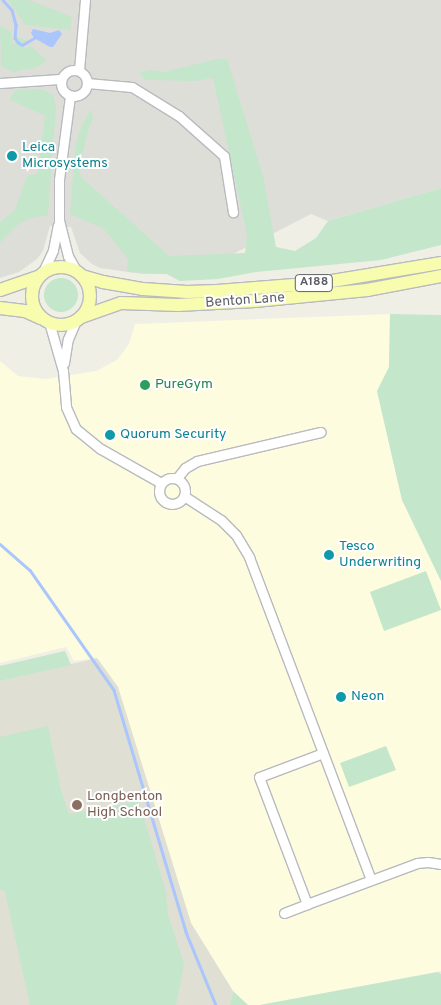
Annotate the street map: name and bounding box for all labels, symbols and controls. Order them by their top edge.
place label: Leica Microsystems [22,140,108,172]
marker: Leica Microsystems [6,150,18,162]
road number: A188 [294,274,334,292]
street label: Benton Lane [205,290,285,312]
place label: PureGym [155,377,213,393]
marker: PureGym [139,379,151,391]
place label: Quorum Security [120,427,226,443]
marker: Quorum Security [104,429,116,441]
place label: Tesco Underwriting [339,539,421,572]
marker: Tesco Underwriting [323,549,335,561]
place label: Neon [351,689,384,705]
marker: Neon [335,691,347,703]
place label: Longbenton High School [87,789,163,822]
marker: Longbenton High School [71,799,83,811]

